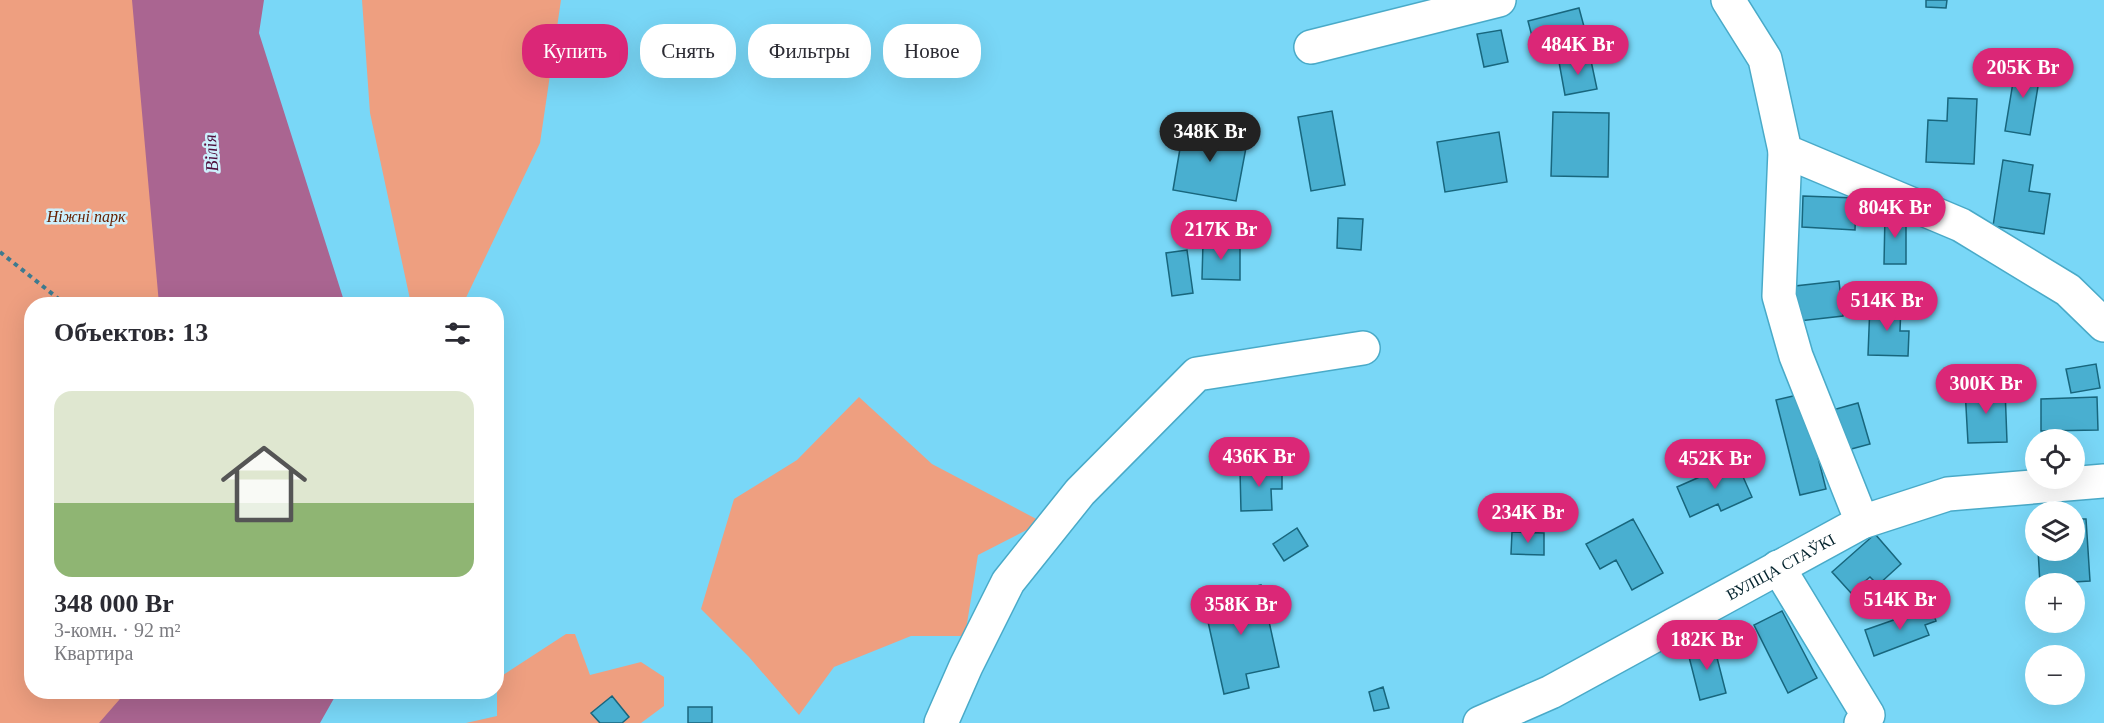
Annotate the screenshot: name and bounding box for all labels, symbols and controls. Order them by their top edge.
chip: Купить [522,24,628,78]
chip: Снять [640,24,736,78]
chip: Фильтры [748,24,871,78]
chip: Новое [883,24,981,78]
pin: 484K Br [1523,25,1633,76]
text: 484K Br [1542,33,1614,55]
pin: 205K Br [1968,48,2078,99]
text: 205K Br [1987,56,2059,78]
pin: 348K Br [1155,112,1265,163]
text: 348K Br [1174,120,1246,142]
water label: Вілія [200,134,222,172]
pin: 804K Br [1840,188,1950,239]
text: 804K Br [1859,196,1931,218]
park label: Ніжні парк [46,208,126,226]
pin: 217K Br [1166,210,1276,261]
text: 217K Br [1185,218,1257,240]
pin: 514K Br [1832,281,1942,332]
text: 514K Br [1851,289,1923,311]
icon: filters [441,317,474,350]
text: Объектов: 13 [54,318,208,347]
pin: 300K Br [1931,364,2041,415]
text: 300K Br [1950,372,2022,394]
map controls [2025,429,2085,705]
button: locate [2025,429,2085,489]
icon: home [210,430,318,538]
pin: 436K Br [1204,437,1314,488]
pin: 452K Br [1660,439,1770,490]
text: 436K Br [1223,445,1295,467]
text: 452K Br [1679,447,1751,469]
pin: 234K Br [1473,493,1583,544]
text: 234K Br [1492,501,1564,523]
button: layers [2025,501,2085,561]
street label: ВУЛІЦА СТАЎКІ [1723,530,1838,603]
button: + [2025,573,2085,633]
pin: 514K Br [1845,580,1955,631]
pin: 358K Br [1186,585,1296,636]
text: 514K Br [1864,588,1936,610]
text: 348 000 Br [54,589,174,618]
text: 358K Br [1205,593,1277,615]
text: 3-комн. · 92 m² [54,619,181,641]
pin: 182K Br [1652,620,1762,671]
text: 182K Br [1671,628,1743,650]
text: Квартира [54,642,133,664]
button: − [2025,645,2085,705]

